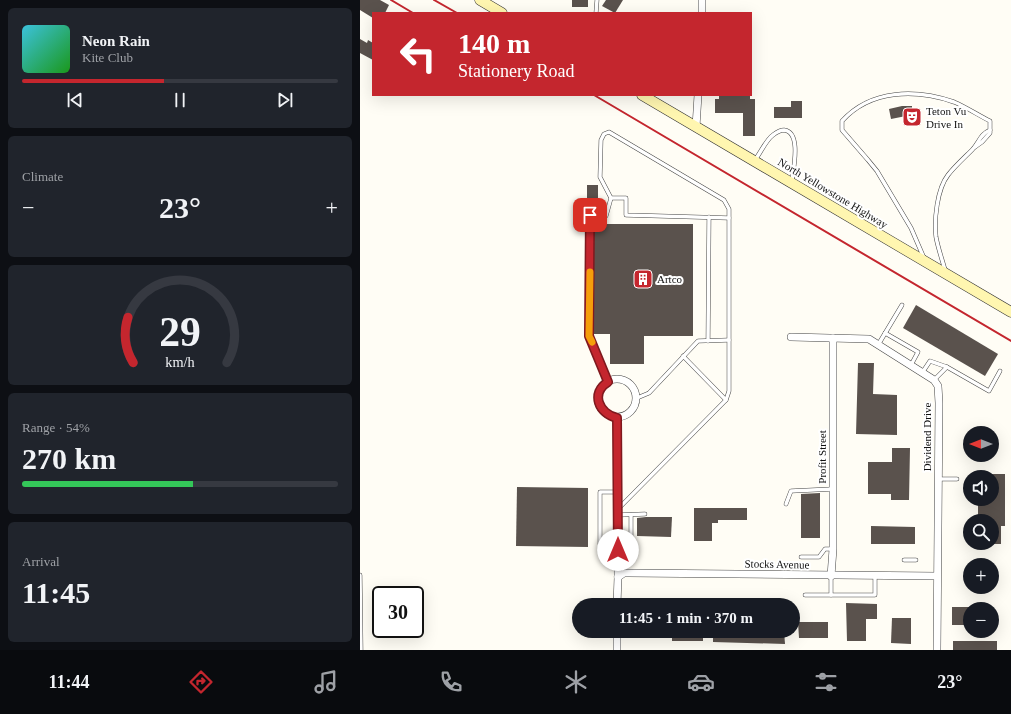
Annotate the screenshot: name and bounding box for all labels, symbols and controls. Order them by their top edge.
icon: left [392,28,444,80]
text: 140 m [458,28,530,59]
text: Neon Rain [82,33,150,49]
text: Kite Club [82,50,133,65]
text: Stationery Road [458,61,574,81]
icon: previous [64,89,86,111]
icon: pause [169,89,191,111]
icon: next [274,89,296,111]
place label: Teton Vu Drive In [926,105,967,130]
theatre icon: Teton Vu Drive In [901,106,923,128]
street label: North Yellowstone Highway [776,156,890,231]
text: Climate [22,169,63,184]
text: 23° [159,191,201,224]
text: − [22,195,34,220]
text: + [326,195,338,220]
pin [573,198,607,232]
icon: arrive [579,204,601,226]
building icon: Artco [632,268,654,290]
place label: Artco [657,273,683,285]
text: 29 [159,309,201,355]
text: km/h [165,354,195,370]
street label: Dividend Drive [921,403,933,471]
text: Range · 54% [22,420,90,435]
north arrow [963,426,999,462]
map controls [963,426,999,638]
street label: Profit Street [816,430,828,484]
text: 270 km [22,442,116,475]
button: sound [963,470,999,506]
button: search [963,514,999,550]
position arrow [597,529,639,571]
text: Arrival [22,554,60,569]
street label: Stocks Avenue [744,557,810,571]
button: + [963,558,999,594]
text: 11:45 [22,576,90,609]
speed limit sign: 30 [372,586,424,638]
button: − [963,602,999,638]
text: 11:45 · 1 min · 370 m [619,610,753,626]
icon: directions [187,668,215,696]
icon: music [312,668,340,696]
icon: phone [437,668,465,696]
icon: climate [562,668,590,696]
icon: car [687,668,715,696]
icon: filters [812,668,840,696]
text: 11:44 [49,672,90,692]
text: 23° [937,672,962,692]

